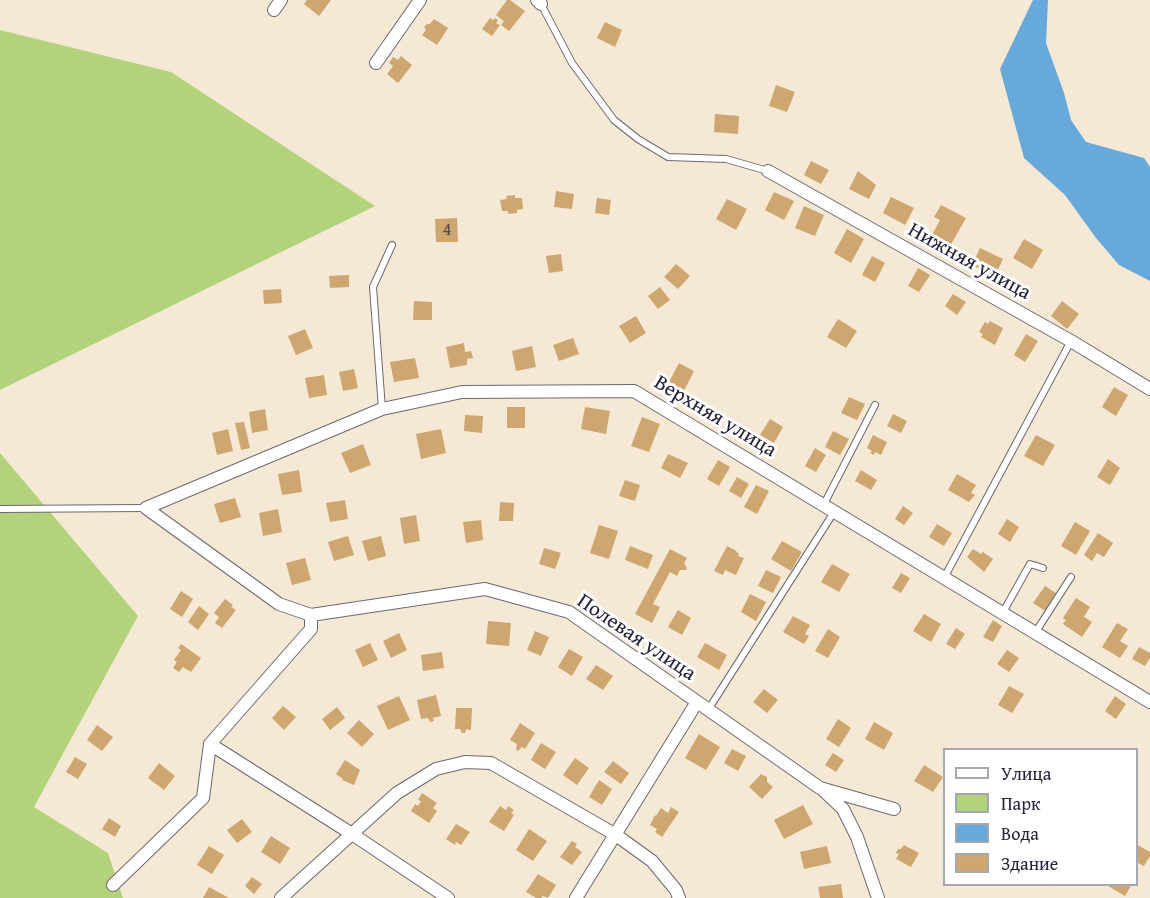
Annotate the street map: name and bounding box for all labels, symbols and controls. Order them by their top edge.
street label: Нижняя улица [903,218,1035,306]
house number: 4 [443,219,451,241]
street label: Верхняя улица [649,371,781,463]
street label: Полевая улица [572,589,700,687]
legend [943,748,1138,886]
text: Улица [1001,760,1051,787]
text: Парк [1001,790,1040,817]
text: Вода [1001,820,1039,847]
text: Здание [1001,850,1058,877]

